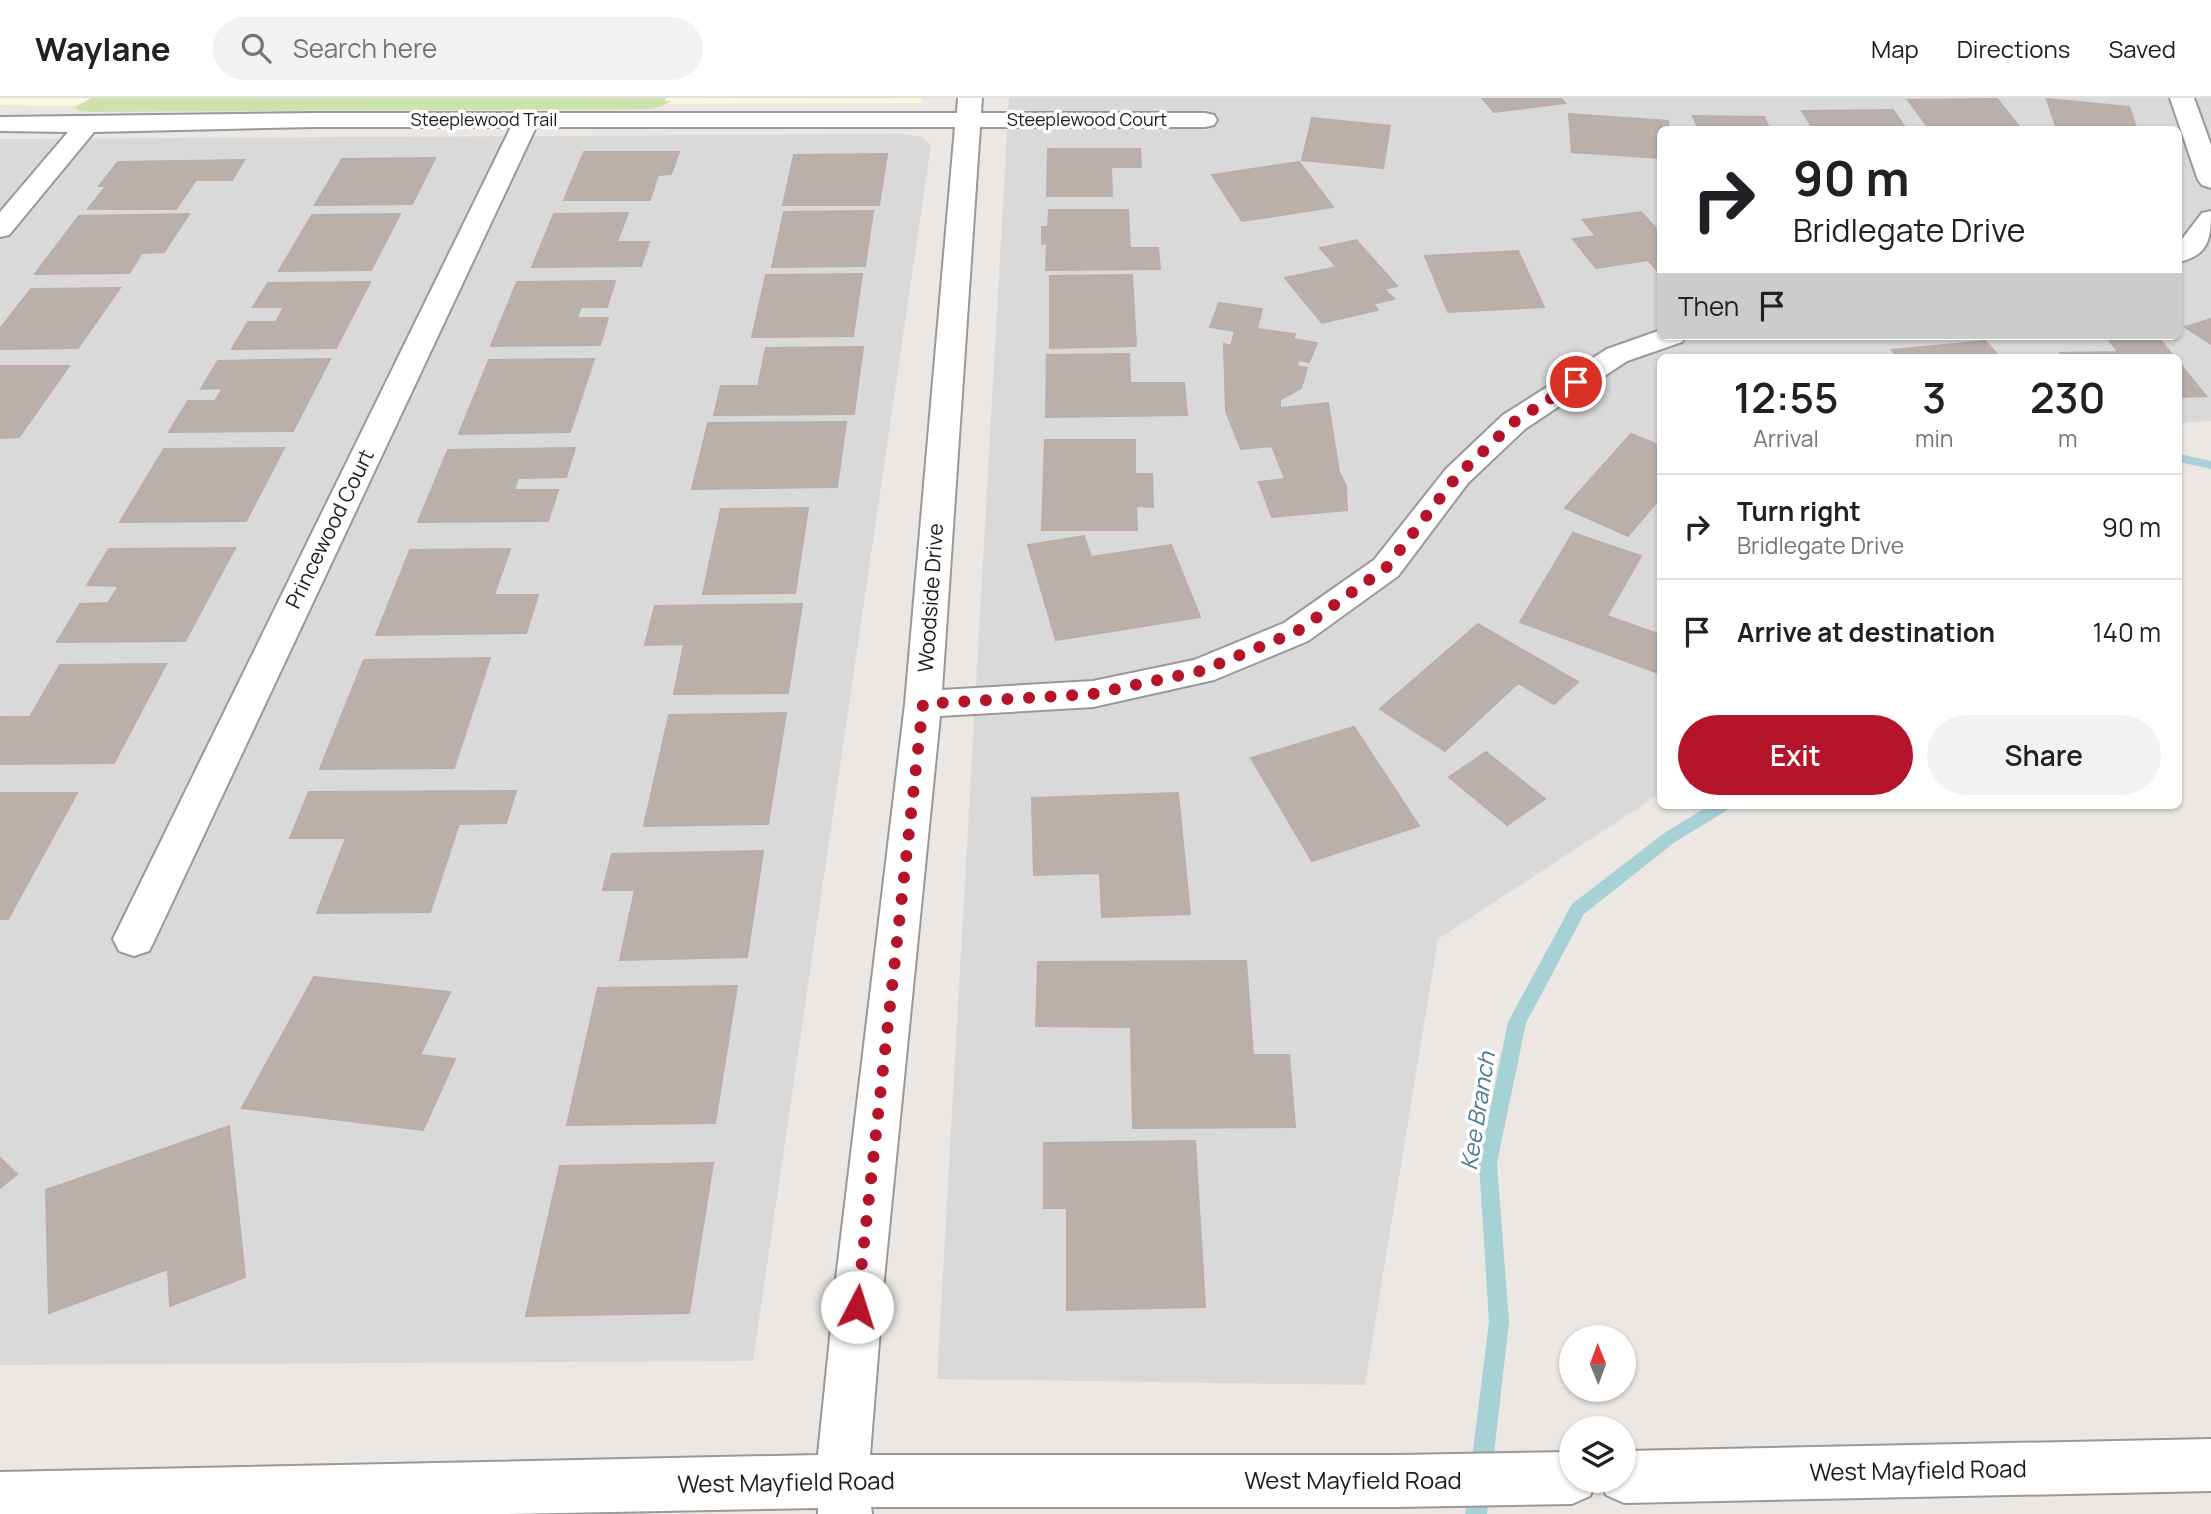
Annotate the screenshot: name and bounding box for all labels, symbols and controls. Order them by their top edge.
search box [213,17,703,80]
text: Waylane [35,26,171,71]
icon: search [237,29,275,67]
text: Search here [293,30,437,66]
text: Map [1871,32,1919,65]
text: Directions [1957,32,2070,65]
text: Saved [2108,32,2176,65]
street label: Steeplewood Trail [410,107,558,131]
street label: Steeplewood Court [1007,107,1167,131]
text: 90 m [1793,144,1910,211]
icon: right [1678,154,1769,245]
text: Bridlegate Drive [1793,208,2026,252]
icon: arrive [1753,287,1791,325]
text: Then [1678,288,1739,324]
pin [1546,352,1606,412]
icon: arrive [1557,363,1595,401]
text: 12:55 [1733,368,1839,426]
text: 3 [1922,368,1946,426]
text: 230 [2030,368,2106,426]
text: Arrival [1753,422,1819,454]
text: min [1915,422,1954,454]
text: m [2058,422,2078,454]
street label: Princewood Court [278,444,380,613]
text: Turn right [1737,493,1861,529]
icon: right [1678,508,1716,546]
text: 90 m [2102,509,2161,545]
street label: Woodside Drive [911,522,949,674]
text: Bridlegate Drive [1737,529,1904,561]
icon: arrive [1678,613,1716,651]
text: Arrive at destination [1737,614,1995,650]
text: 140 m [2092,614,2161,650]
button: Exit [1678,715,1913,795]
button: Share [1927,715,2161,795]
water label: Kee Branch [1452,1048,1502,1172]
position arrow [820,1270,894,1344]
north arrow [1559,1325,1636,1402]
map controls [1559,1325,1636,1493]
button: layers [1559,1416,1636,1493]
street label: West Mayfield Road [1809,1451,2027,1488]
street label: West Mayfield Road [677,1463,895,1500]
street label: West Mayfield Road [1244,1463,1462,1496]

